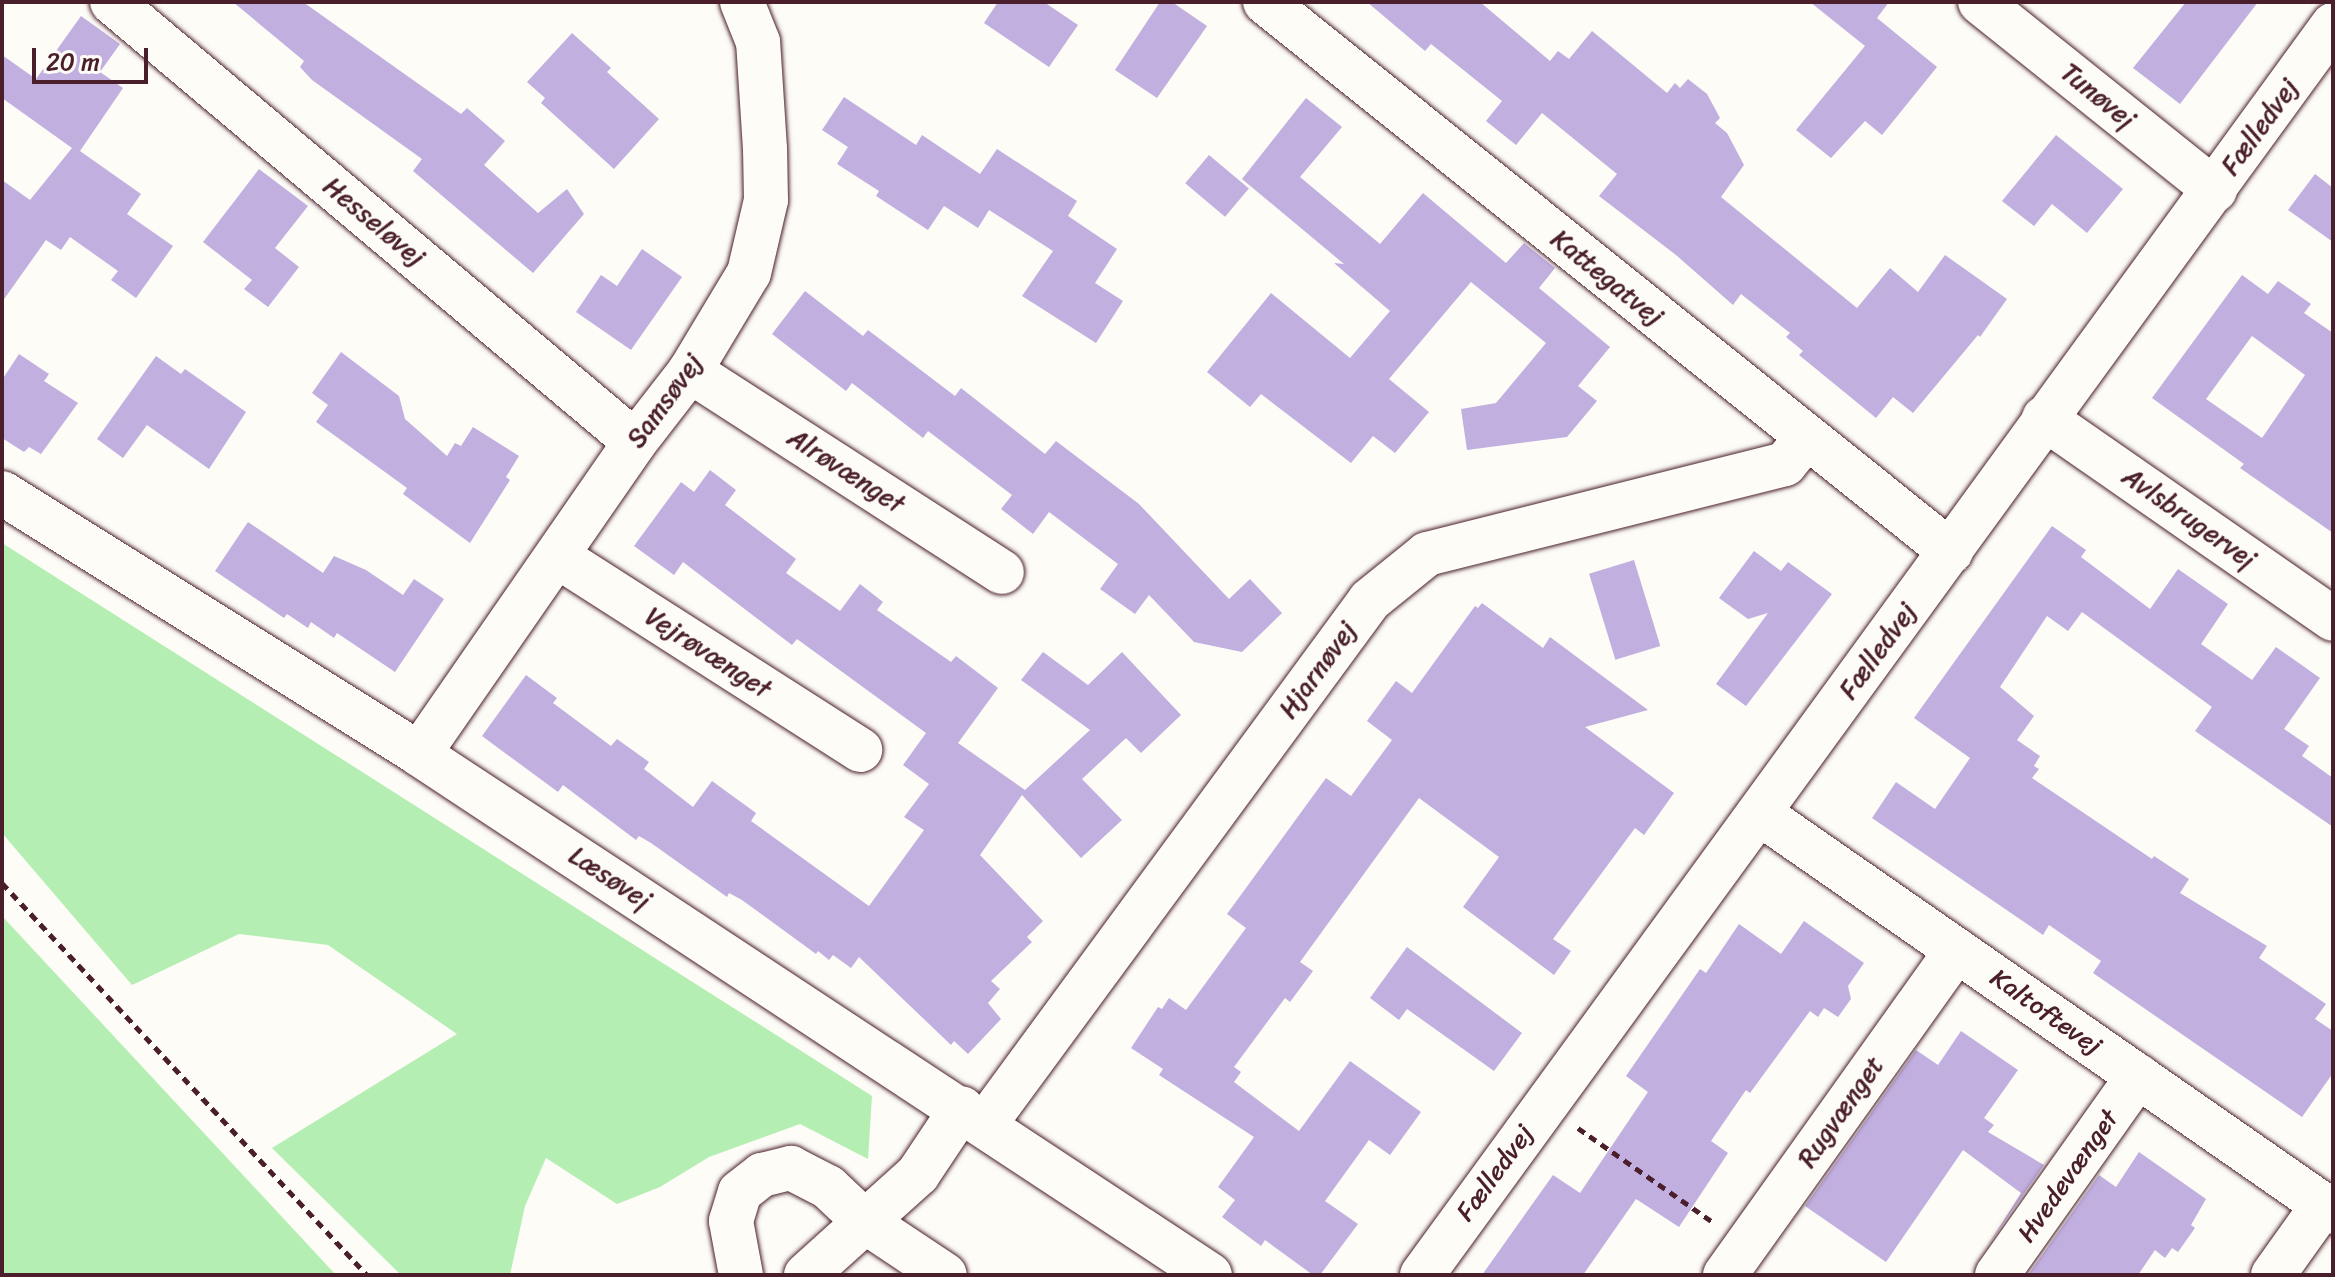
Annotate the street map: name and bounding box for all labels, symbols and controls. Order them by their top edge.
scale bar [36,32,152,82]
text: 20 m [46,41,100,83]
street label: Tunøvej [2055,57,2141,135]
street label: Fælledvej [2215,73,2305,181]
street label: Hesseløvej [317,171,431,273]
street label: Kattegatvej [1545,223,1669,333]
street label: Samsøvej [621,348,709,454]
street label: Alrøvænget [782,422,910,520]
street label: Avlsbrugervej [2116,461,2262,575]
street label: Fælledvej [1833,597,1923,705]
street label: Vejrøvænget [639,601,777,705]
street label: Hjarnøvej [1273,616,1363,724]
street label: Læsøvej [563,840,657,916]
street label: Kaltoftevej [1984,962,2108,1062]
street label: Rugvænget [1791,1051,1891,1173]
street label: Hvedevænget [2011,1104,2125,1248]
street label: Fælledvej [1450,1119,1540,1227]

